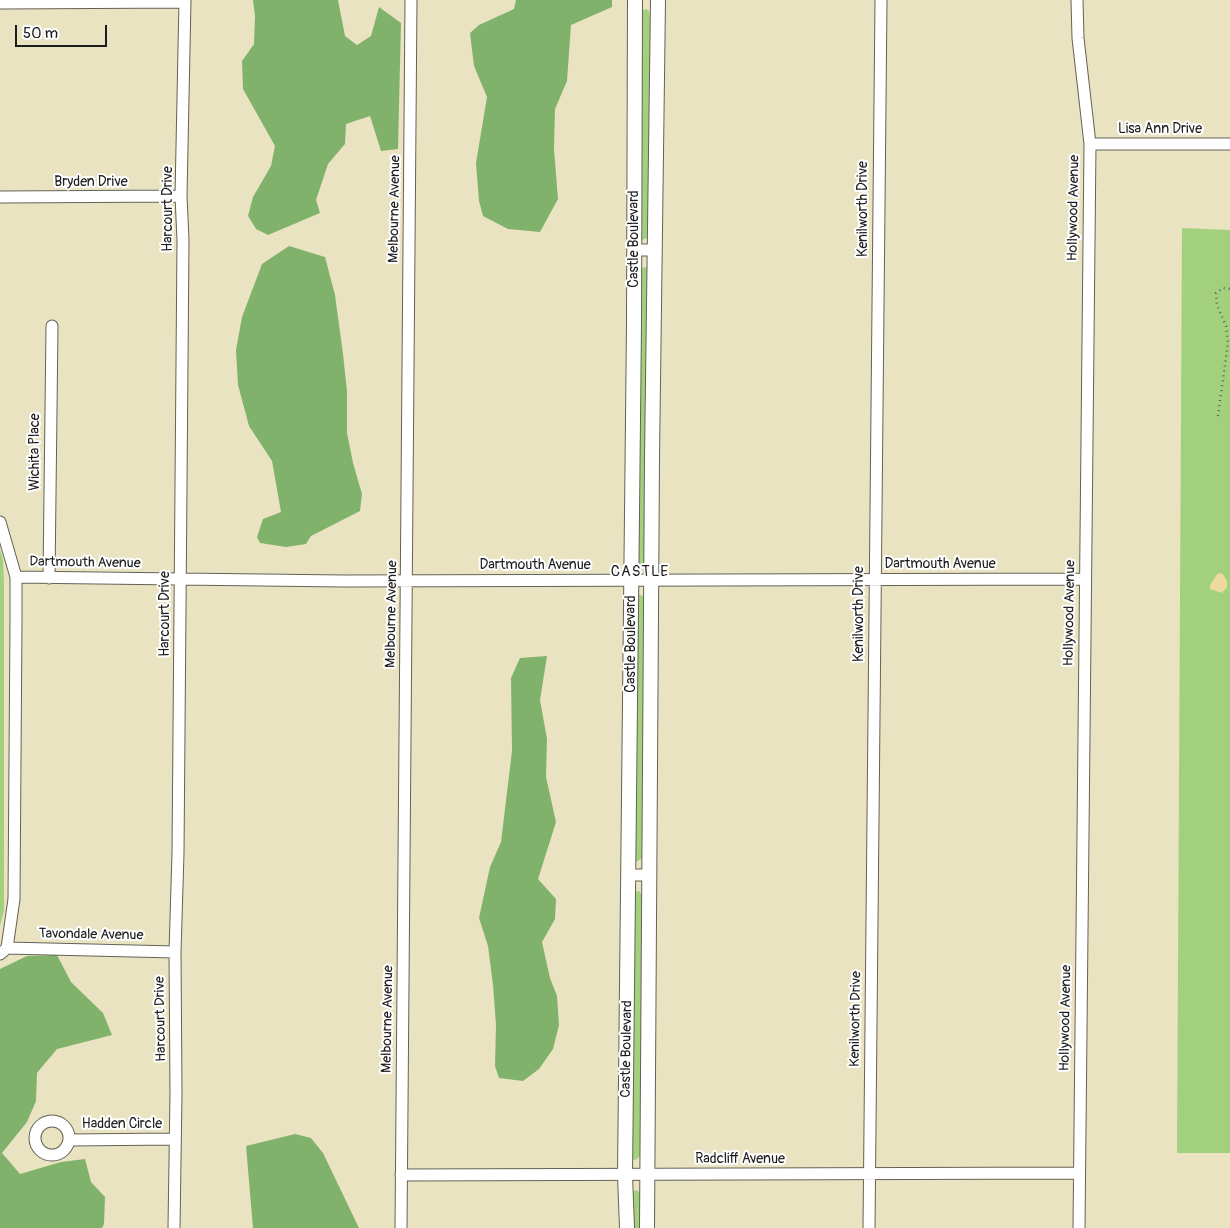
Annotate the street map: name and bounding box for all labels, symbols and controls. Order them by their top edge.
scale bar [18,15,110,47]
text: 50 m [23,24,58,43]
street label: Lisa Ann Drive [1118,121,1202,137]
street label: Melbourne Avenue [386,155,404,263]
street label: Hollywood Avenue [1065,155,1083,261]
street label: Kenilworth Drive [855,161,871,257]
street label: Harcourt Drive [160,166,176,252]
street label: Bryden Drive [54,174,128,190]
street label: Castle Boulevard [626,190,642,288]
street label: Wichita Place [27,413,43,491]
street label: Dartmouth Avenue [29,554,141,572]
street label: Dartmouth Avenue [884,556,996,572]
street label: Dartmouth Avenue [479,557,591,573]
street label: Melbourne Avenue [383,560,401,668]
street label: Hollywood Avenue [1061,560,1079,666]
district label: CASTLE [610,563,670,581]
street label: Kenilworth Drive [851,566,867,662]
street label: Harcourt Drive [157,571,173,657]
street label: Castle Boulevard [623,595,639,693]
street label: Tavondale Avenue [39,926,143,944]
street label: Melbourne Avenue [379,965,397,1073]
street label: Hollywood Avenue [1057,965,1075,1071]
street label: Kenilworth Drive [847,971,865,1067]
street label: Harcourt Drive [152,976,170,1062]
street label: Castle Boulevard [618,1000,636,1098]
street label: Hadden Circle [82,1116,162,1132]
street label: Radcliff Avenue [695,1151,785,1167]

